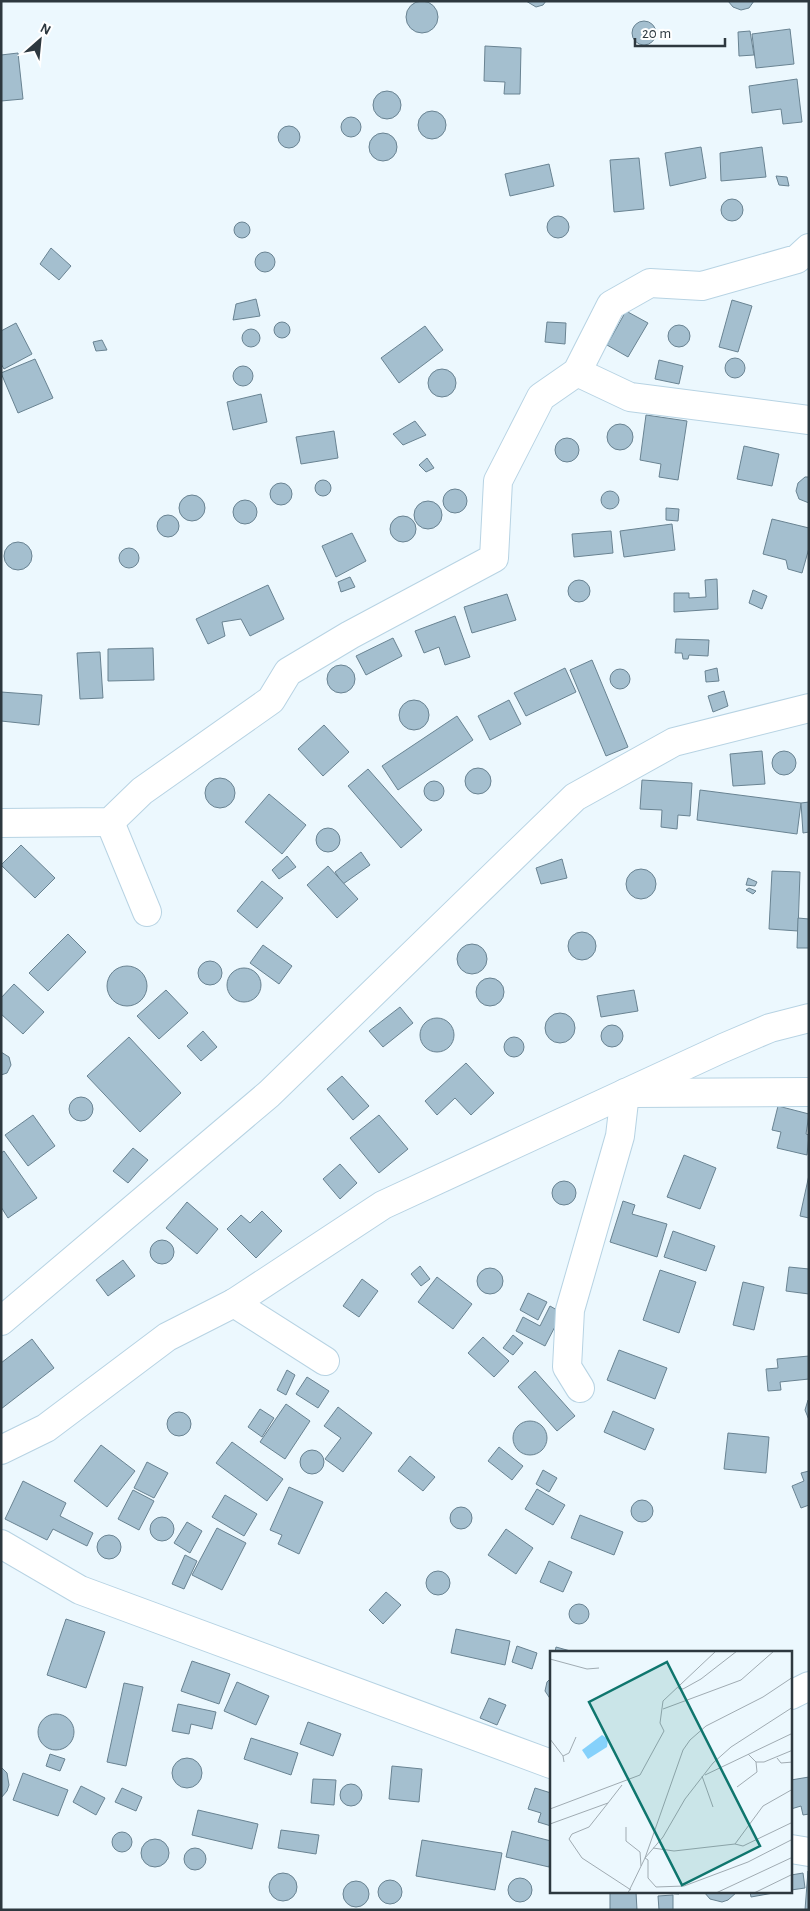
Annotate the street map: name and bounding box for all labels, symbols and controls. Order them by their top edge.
north arrow [15,15,65,65]
scale bar [635,15,725,47]
text: N [38,21,53,38]
text: 20 m [642,26,671,41]
inset map [550,1651,792,1894]

